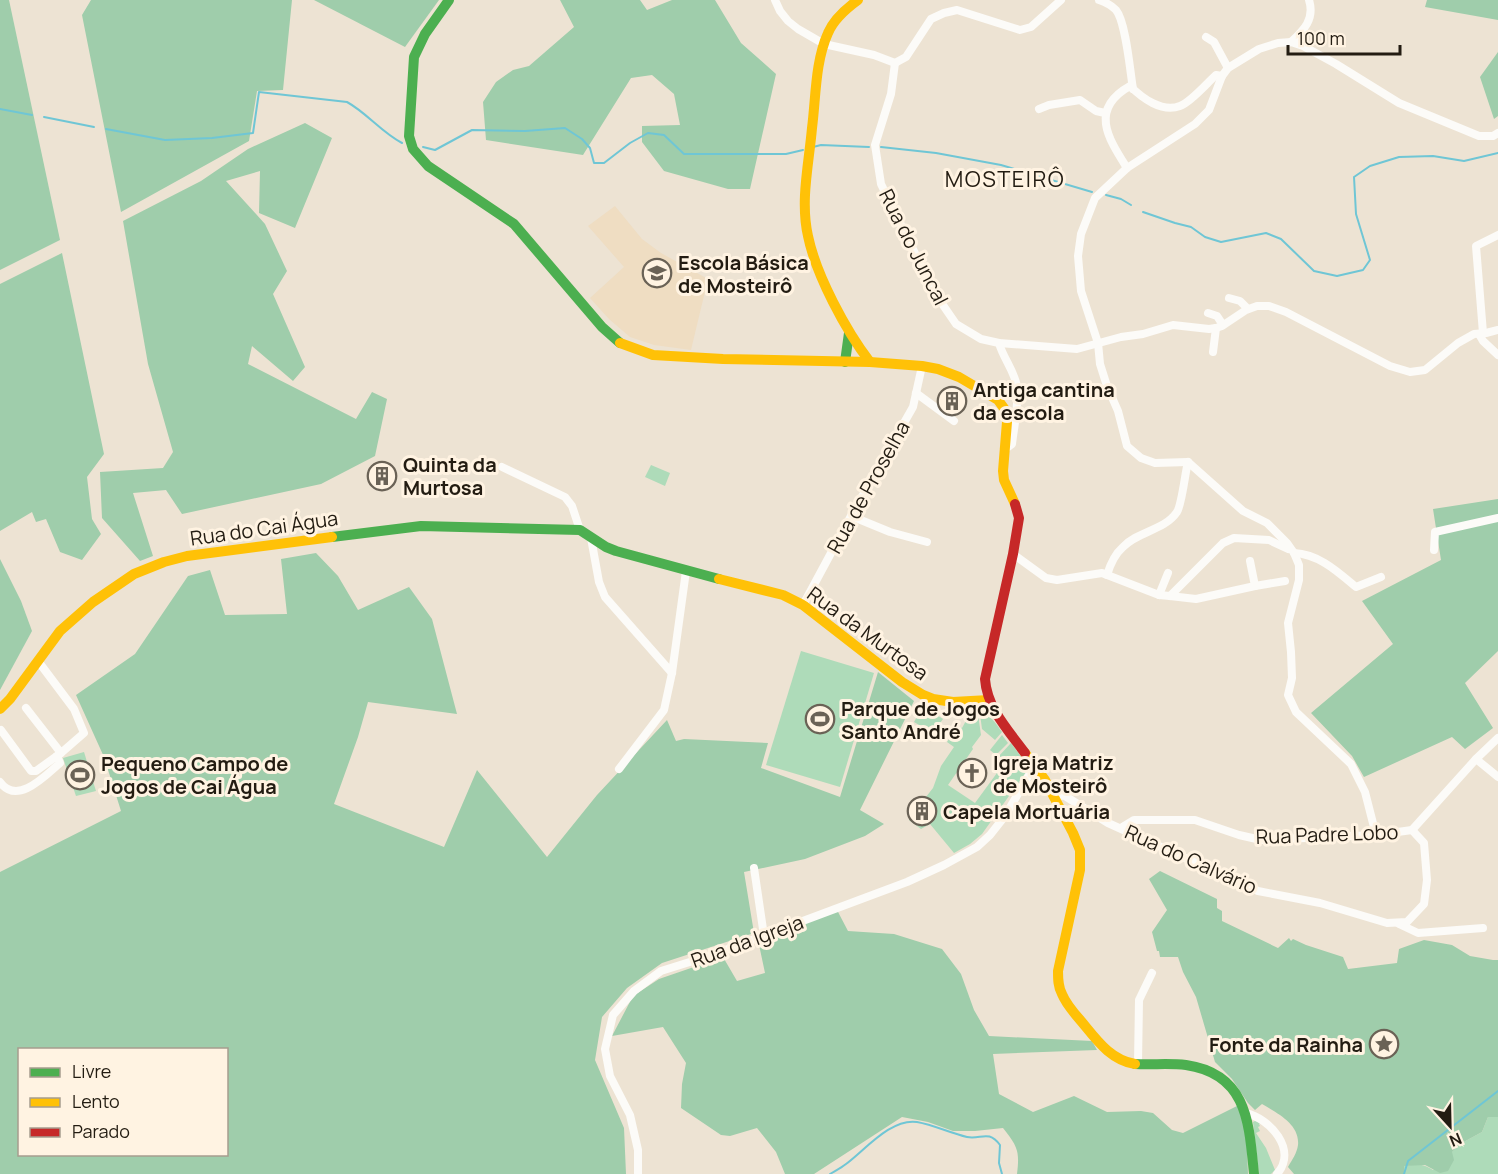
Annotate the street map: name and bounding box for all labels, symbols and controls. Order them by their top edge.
scale bar [1288,18,1400,56]
text: 100 m [1297,26,1345,50]
district label: MOSTEIRÔ [945,164,1065,194]
street label: Rua do Juncal [873,184,955,310]
place label: Escola Básica de Mosteirô [678,249,809,299]
school or university icon: Escola Básica de Mosteirô [641,257,673,289]
place label: Antiga cantina da escola [973,376,1115,426]
building icon: Antiga cantina da escola [936,385,968,417]
street label: Rua de Proselha [820,416,916,558]
place label: Quinta da Murtosa [403,451,497,501]
building icon: Quinta da Murtosa [366,460,398,492]
street label: Rua do Cai Água [188,504,340,552]
street label: Rua da Murtosa [802,580,934,686]
place label: Parque de Jogos Santo André [841,695,1000,745]
sports icon: Parque de Jogos Santo André [804,703,836,735]
place label: Igreja Matriz de Mosteirô [993,749,1114,799]
place label: Pequeno Campo de Jogos de Cai Água [101,750,288,800]
church icon: Igreja Matriz de Mosteirô [956,757,988,789]
sports icon: Pequeno Campo de Jogos de Cai Água [64,759,96,791]
building icon: Capela Mortuária [906,795,938,827]
place label: Capela Mortuária [943,798,1110,825]
street label: Rua do Calvário [1121,818,1261,900]
street label: Rua Padre Lobo [1255,818,1399,850]
street label: Rua da Igreja [687,908,807,974]
place icon: Fonte da Rainha [1368,1028,1400,1060]
place label: Fonte da Rainha [1209,1031,1363,1058]
legend [18,1048,228,1156]
text: Livre [72,1059,111,1083]
text: Lento [72,1089,120,1113]
north arrow [1420,1096,1480,1156]
text: Parado [72,1119,130,1143]
text: N [1446,1128,1465,1152]

